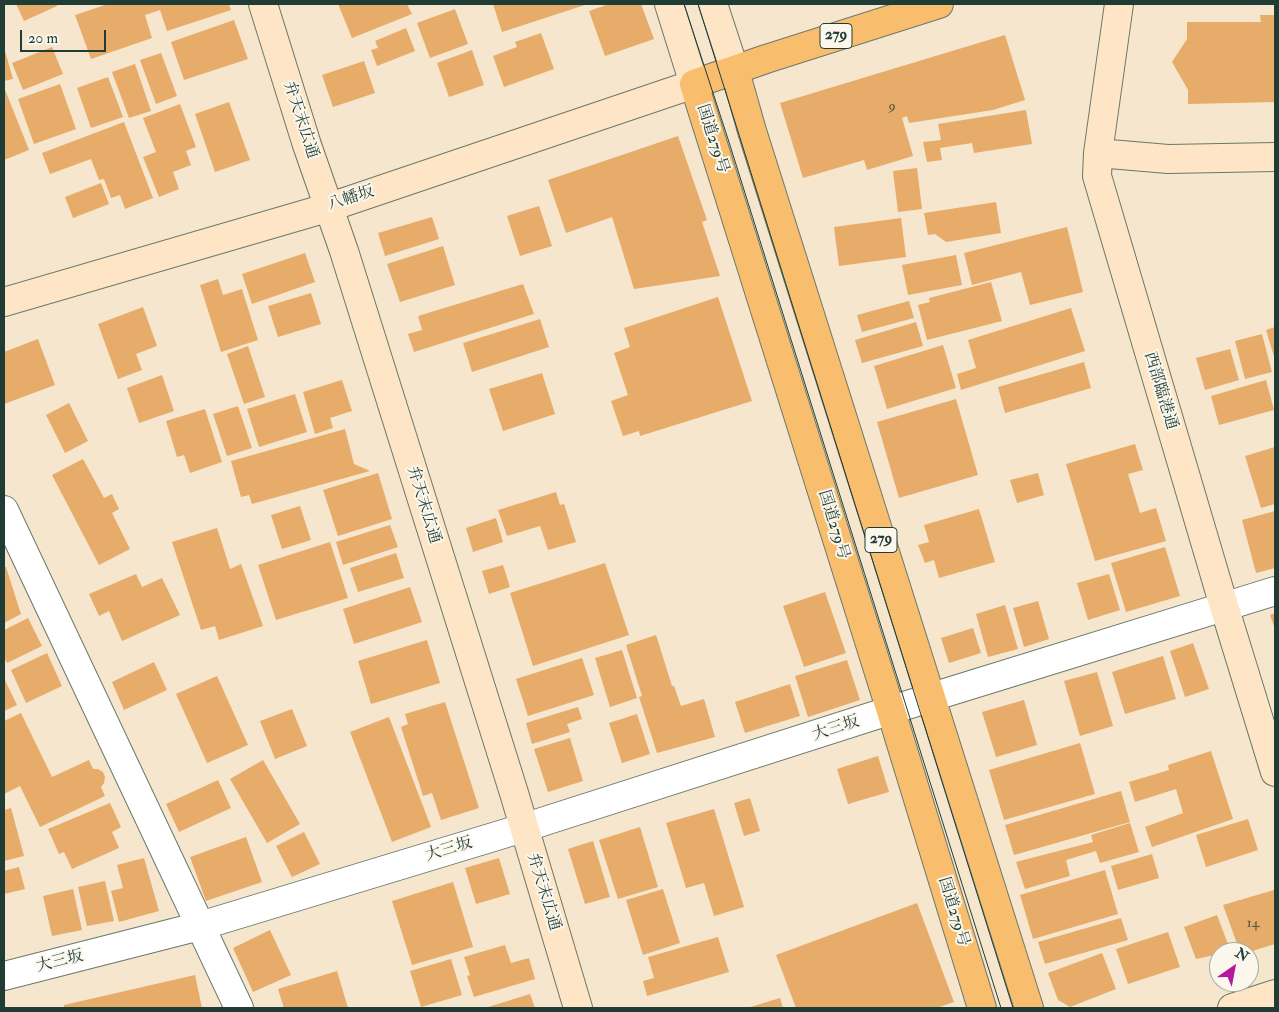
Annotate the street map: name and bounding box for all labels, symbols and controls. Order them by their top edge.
scale bar [22,20,109,52]
road number: 279 [820,24,852,48]
text: 20 m [28,29,58,48]
street label: 弁天末広通 [279,79,321,161]
house number: 9 [888,99,896,115]
street label: 国道279号 [692,102,732,176]
street label: 八幡坂 [325,182,377,216]
street label: 西部臨港通 [1139,350,1181,432]
street label: 弁天末広通 [402,464,444,546]
street label: 国道279号 [813,488,853,562]
road number: 279 [865,528,897,552]
street label: 大三坂 [810,712,862,746]
street label: 大三坂 [423,834,475,866]
street label: 弁天末広通 [522,851,564,933]
street label: 国道279号 [933,875,973,949]
house number: 14 [1247,916,1259,932]
north arrow [1209,942,1259,992]
text: N [1232,944,1252,965]
street label: 大三坂 [34,947,86,977]

